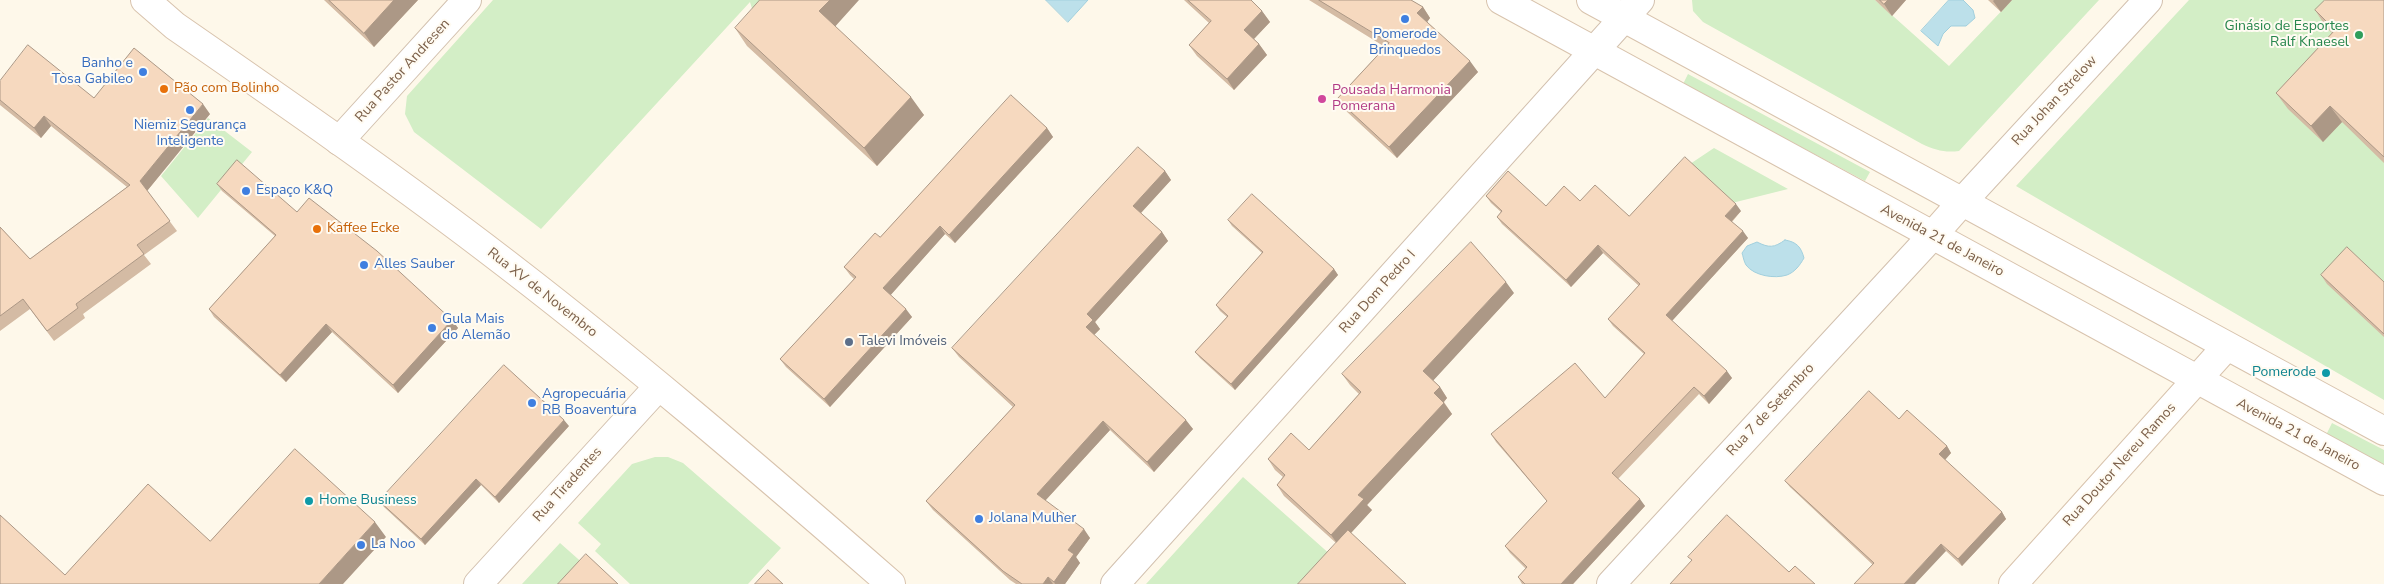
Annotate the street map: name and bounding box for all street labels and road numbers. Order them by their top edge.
street label: Rua Pastor Andresen [352,16,454,126]
street label: Rua Johan Strelow [2009,53,2101,149]
street label: Avenida 21 de Janeiro [1877,201,2007,281]
street label: Rua XV de Novembro [484,245,600,341]
street label: Rua Dom Pedro I [1336,247,1420,337]
street label: Rua 7 de Setembro [1724,360,1818,460]
street label: Avenida 21 de Janeiro [2233,395,2363,475]
street label: Rua Doutor Nereu Ramos [2060,400,2180,530]
street label: Rua Tiradentes [530,444,606,526]

